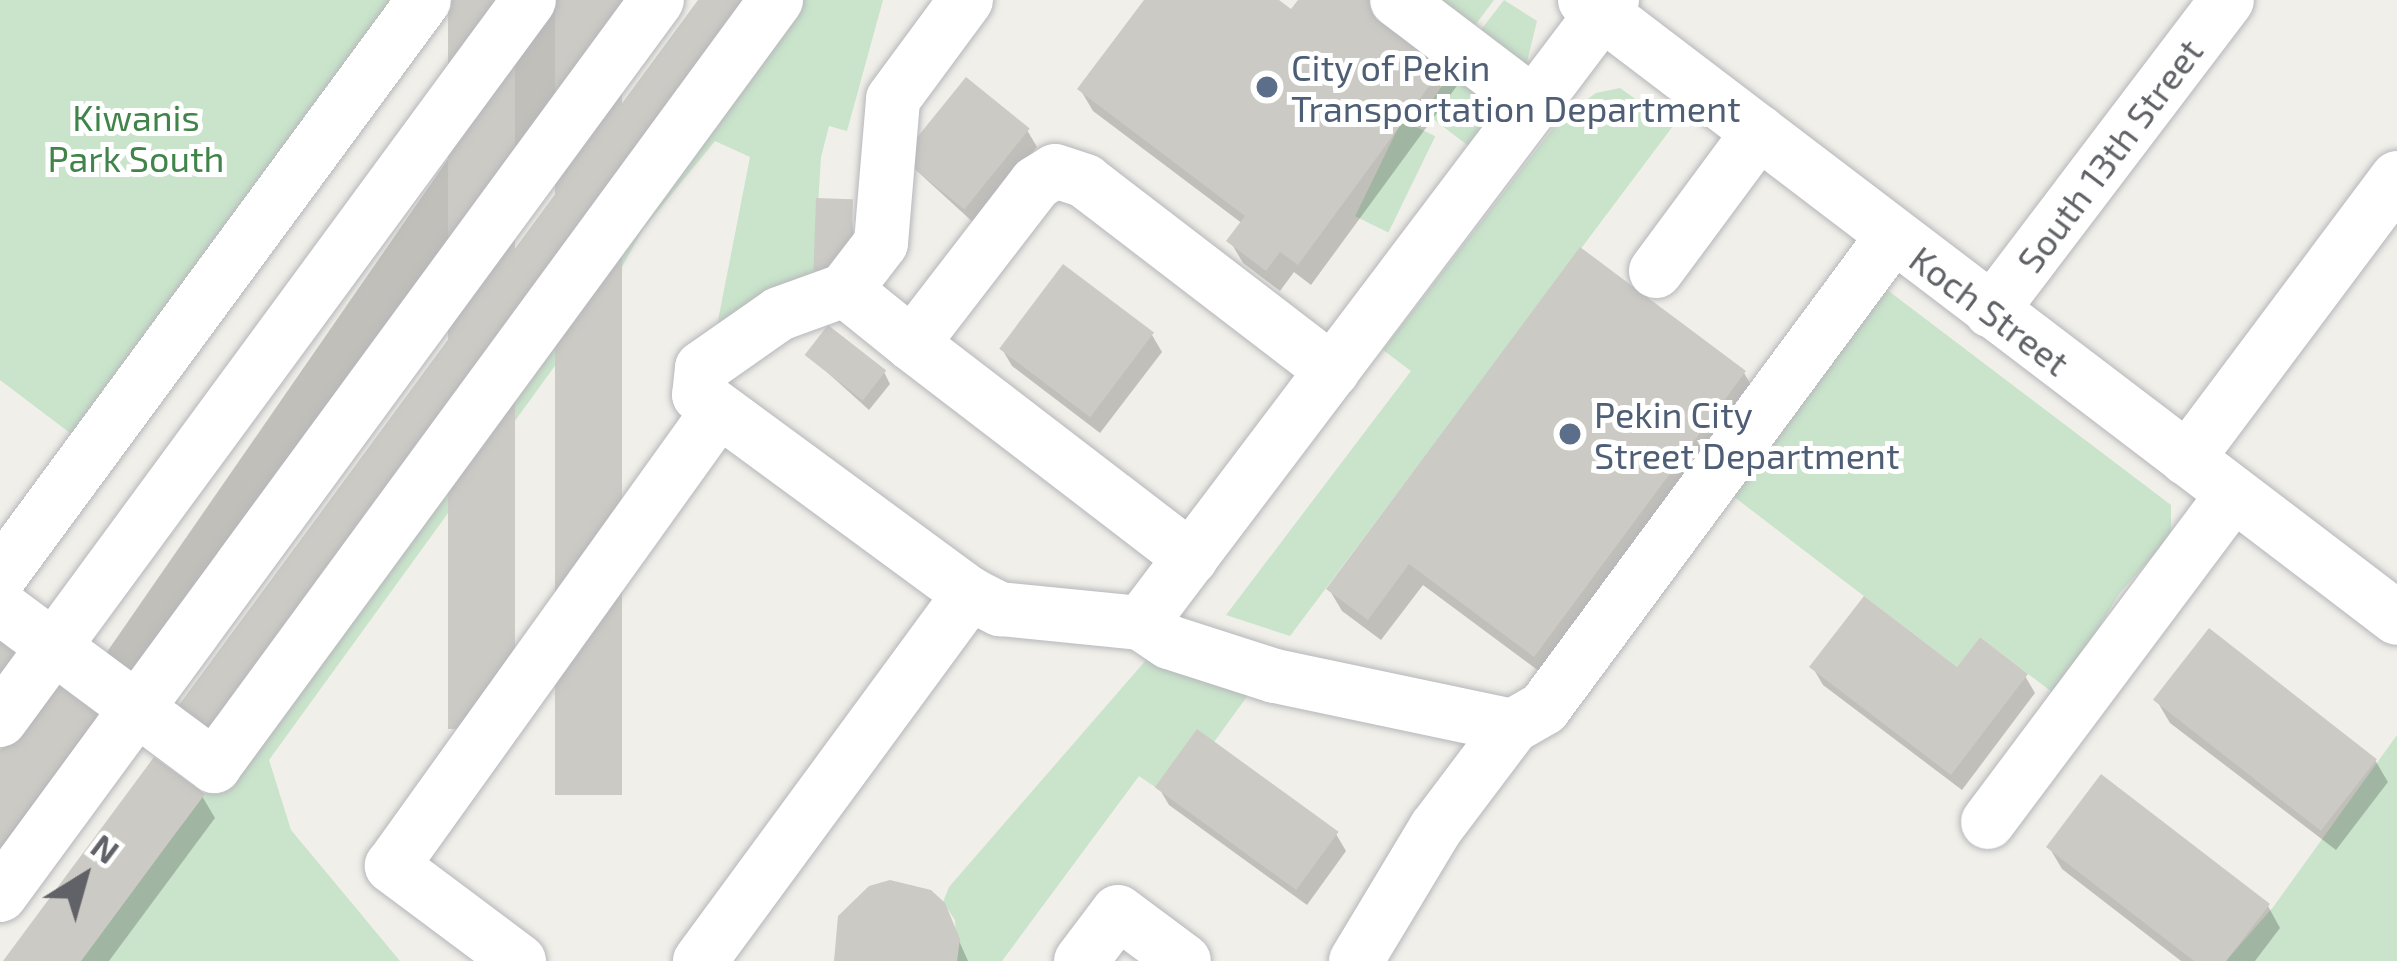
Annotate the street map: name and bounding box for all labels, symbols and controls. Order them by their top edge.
street label: South 13th Street [2007,30,2211,280]
place label: City of Pekin Transportation Department [1291,44,1741,129]
marker: City of Pekin Transportation Department [1254,74,1280,100]
park label: Kiwanis Park South [47,94,225,179]
street label: Koch Street [1902,236,2078,384]
place label: Pekin City Street Department [1594,391,1900,476]
marker: Pekin City Street Department [1557,421,1583,447]
north arrow [24,817,144,937]
text: N [84,825,127,871]

